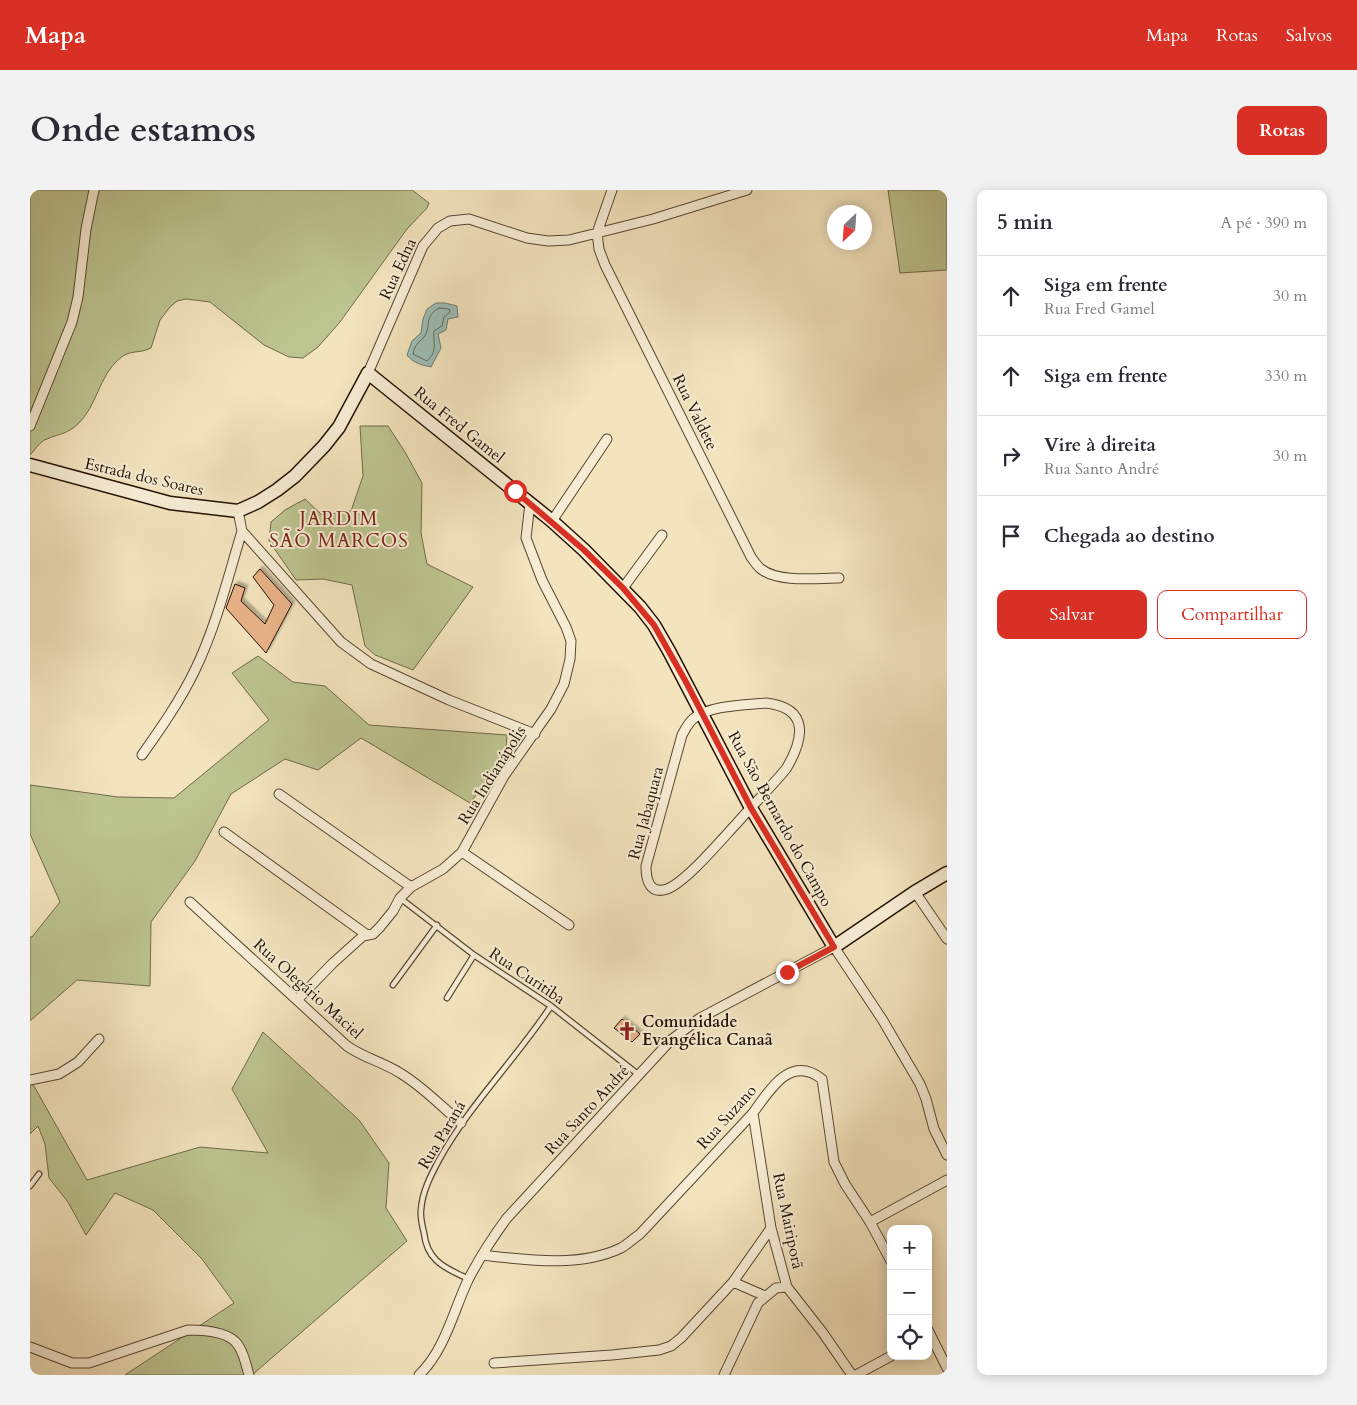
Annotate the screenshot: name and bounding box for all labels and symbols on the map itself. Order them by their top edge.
north arrow [827,205,872,250]
street label: Rua Edna [374,235,422,303]
street label: Rua Valdete [667,370,723,454]
street label: Rua Fred Gamel [409,382,509,468]
street label: Estrada dos Soares [82,453,206,501]
route start [504,480,527,503]
district label: JARDIM SÃO MARCOS [269,506,409,554]
street label: Rua Indianápolis [453,721,531,829]
street label: Rua São Bernardo do Campo [722,727,838,911]
street label: Rua Jabaquara [623,764,669,862]
street label: Rua Olegário Maciel [248,934,368,1044]
street label: Rua Curitiba [485,942,569,1010]
route end [776,961,799,984]
place label: Comunidade Evangélica Canaã [642,1011,773,1051]
church icon: Comunidade Evangélica Canaã [616,1020,638,1042]
street label: Rua Santo André [540,1060,634,1160]
street label: Rua Suzano [692,1080,762,1154]
street label: Rua Paraná [413,1097,471,1173]
street label: Rua Mairiporã [767,1171,809,1271]

